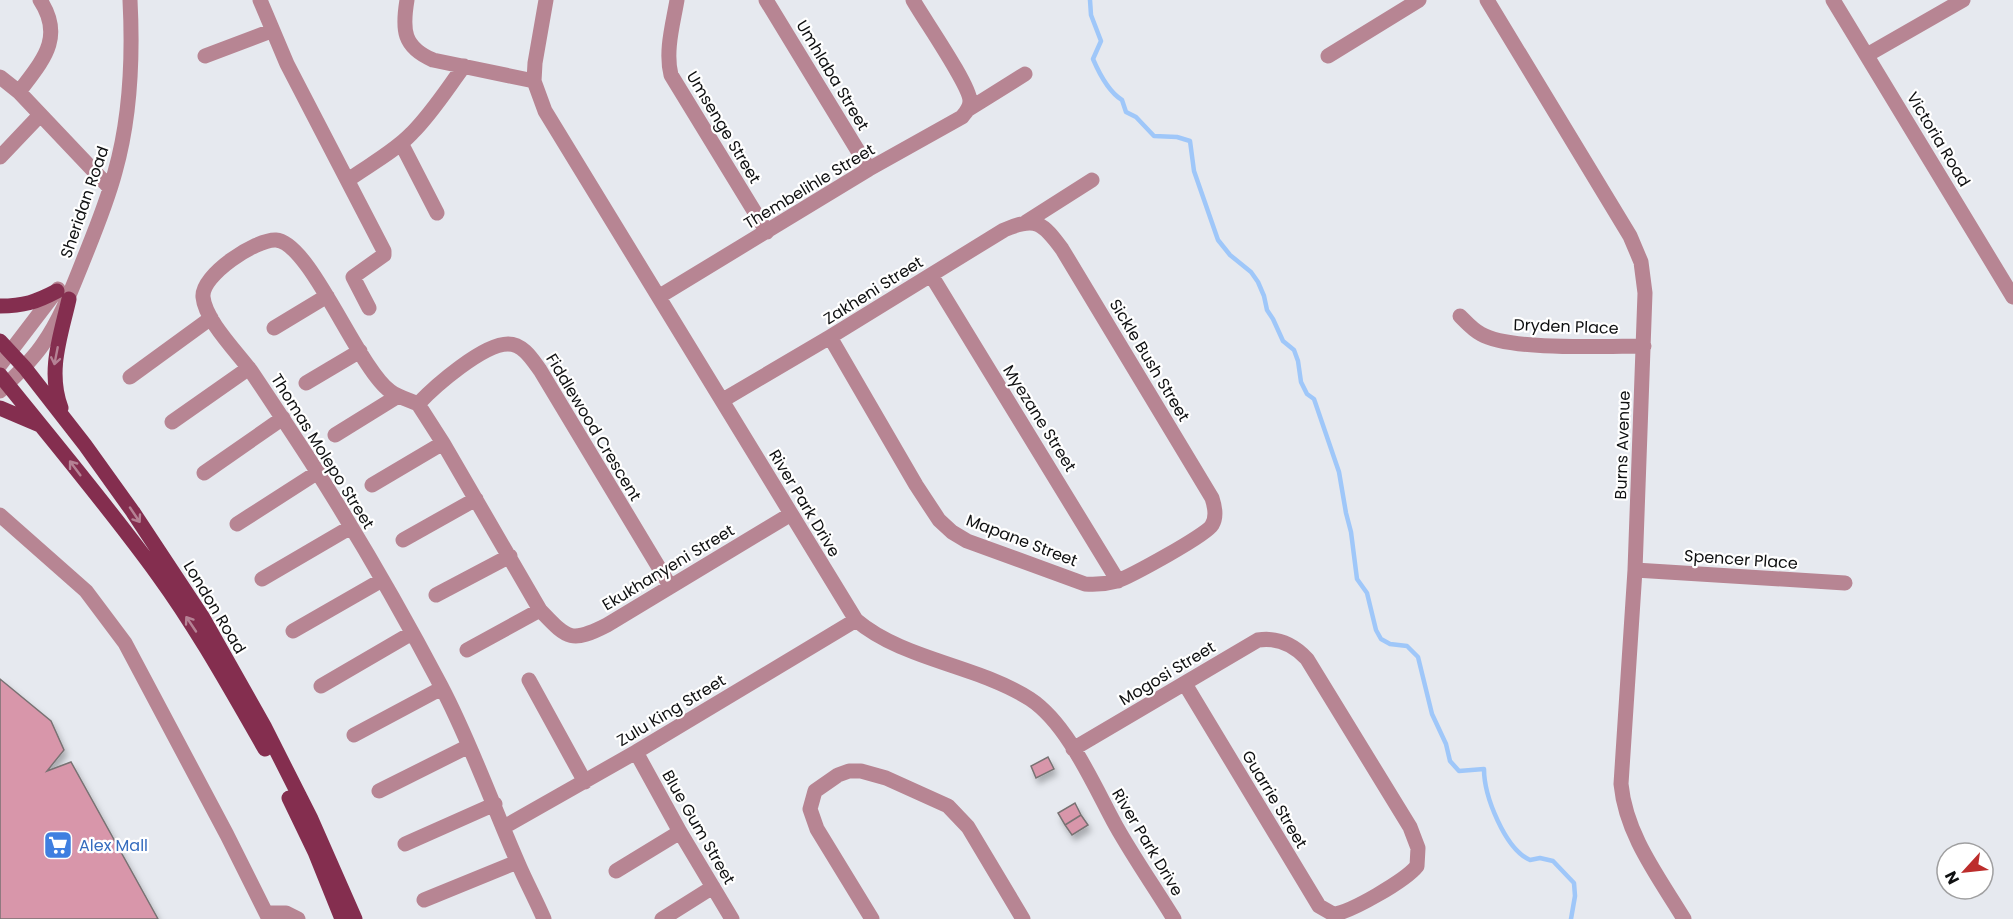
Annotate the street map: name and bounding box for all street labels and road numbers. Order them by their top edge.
street label: Umhlaba Street [791,16,875,135]
street label: Umsenge Street [681,67,766,188]
street label: Victoria Road [1901,87,1976,191]
street label: Thembelihle Street [739,138,879,235]
street label: Sheridan Road [55,143,114,261]
street label: Zakheni Street [819,251,927,330]
street label: Sickle Bush Street [1104,295,1195,426]
street label: Dryden Place [1513,313,1619,340]
street label: Fiddlewood Crescent [540,349,647,506]
street label: Myezane Street [997,360,1082,476]
street label: Thomas Molepo Street [265,369,380,533]
street label: Burns Avenue [1609,390,1636,500]
street label: River Park Drive [763,445,846,561]
street label: Mapane Street [963,509,1081,572]
street label: Ekukhanyeni Street [598,519,739,616]
street label: Spencer Place [1683,544,1799,575]
street label: London Road [178,557,251,658]
street label: Mogosi Street [1115,636,1220,711]
street label: Zulu King Street [613,669,730,752]
street label: Guarrie Street [1236,746,1313,853]
street label: Blue Gum Street [656,766,741,889]
street label: River Park Drive [1106,784,1189,900]

